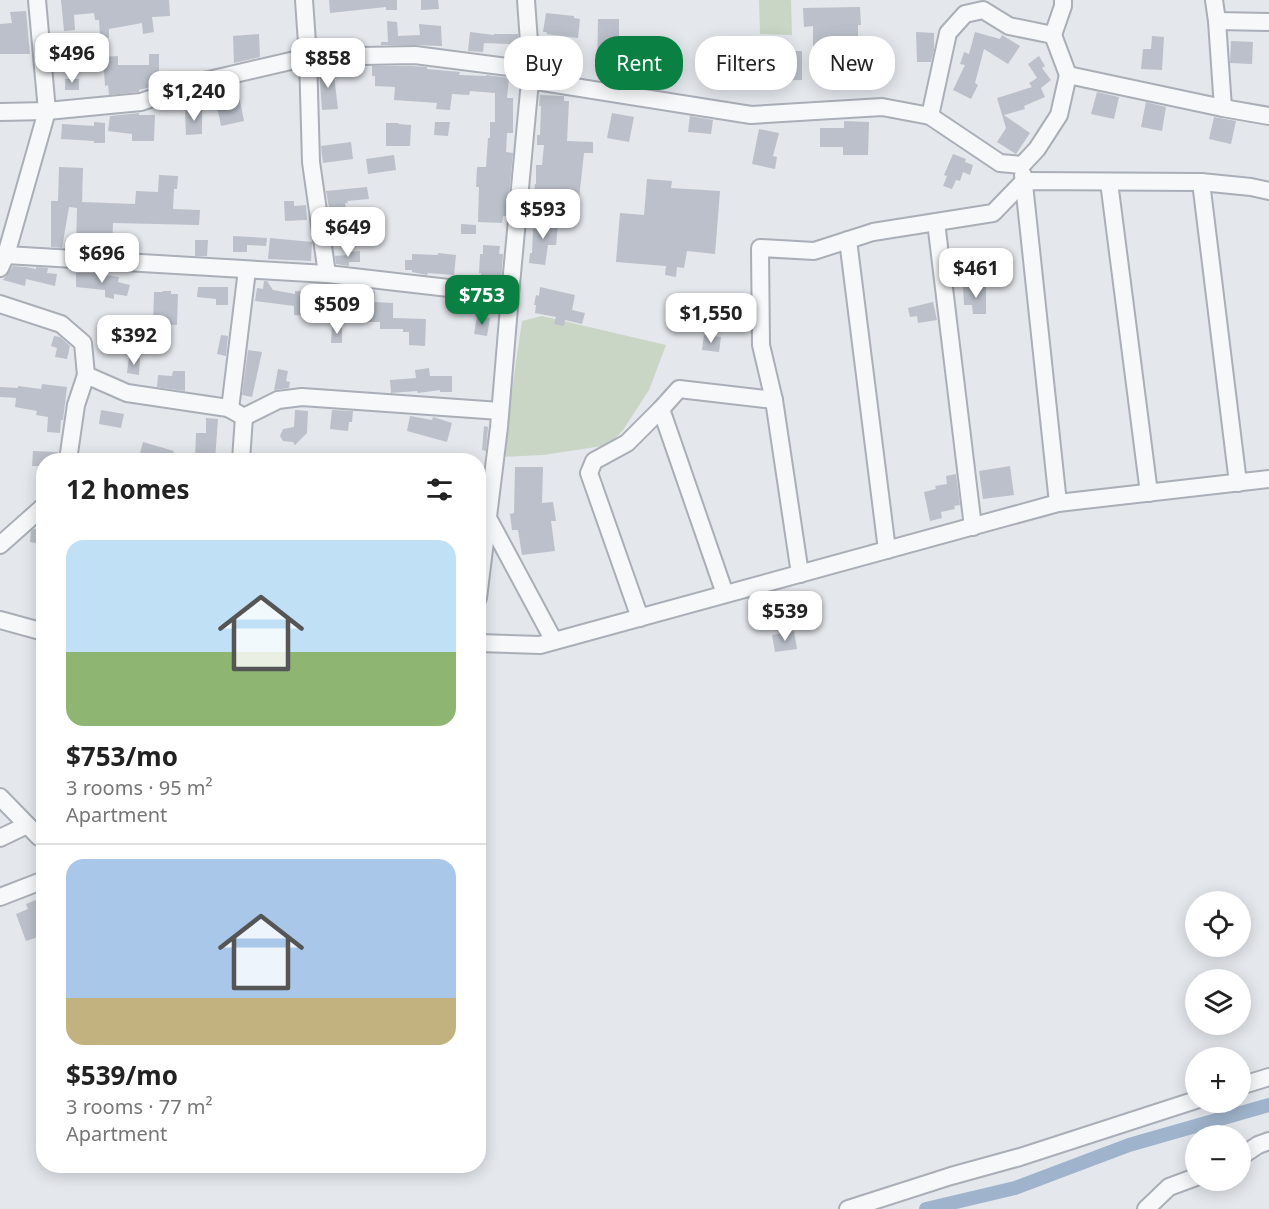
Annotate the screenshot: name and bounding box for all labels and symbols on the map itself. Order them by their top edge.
pin: $496 [36,33,108,84]
pin: $858 [292,38,364,89]
pin: $1,240 [145,71,243,122]
pin: $593 [507,189,579,240]
pin: $649 [312,207,384,258]
pin: $696 [66,233,138,284]
pin: $461 [940,248,1012,299]
pin: $753 [446,275,518,326]
pin: $509 [301,284,373,335]
pin: $1,550 [662,293,760,344]
pin: $392 [98,315,170,366]
pin: $539 [749,591,821,642]

